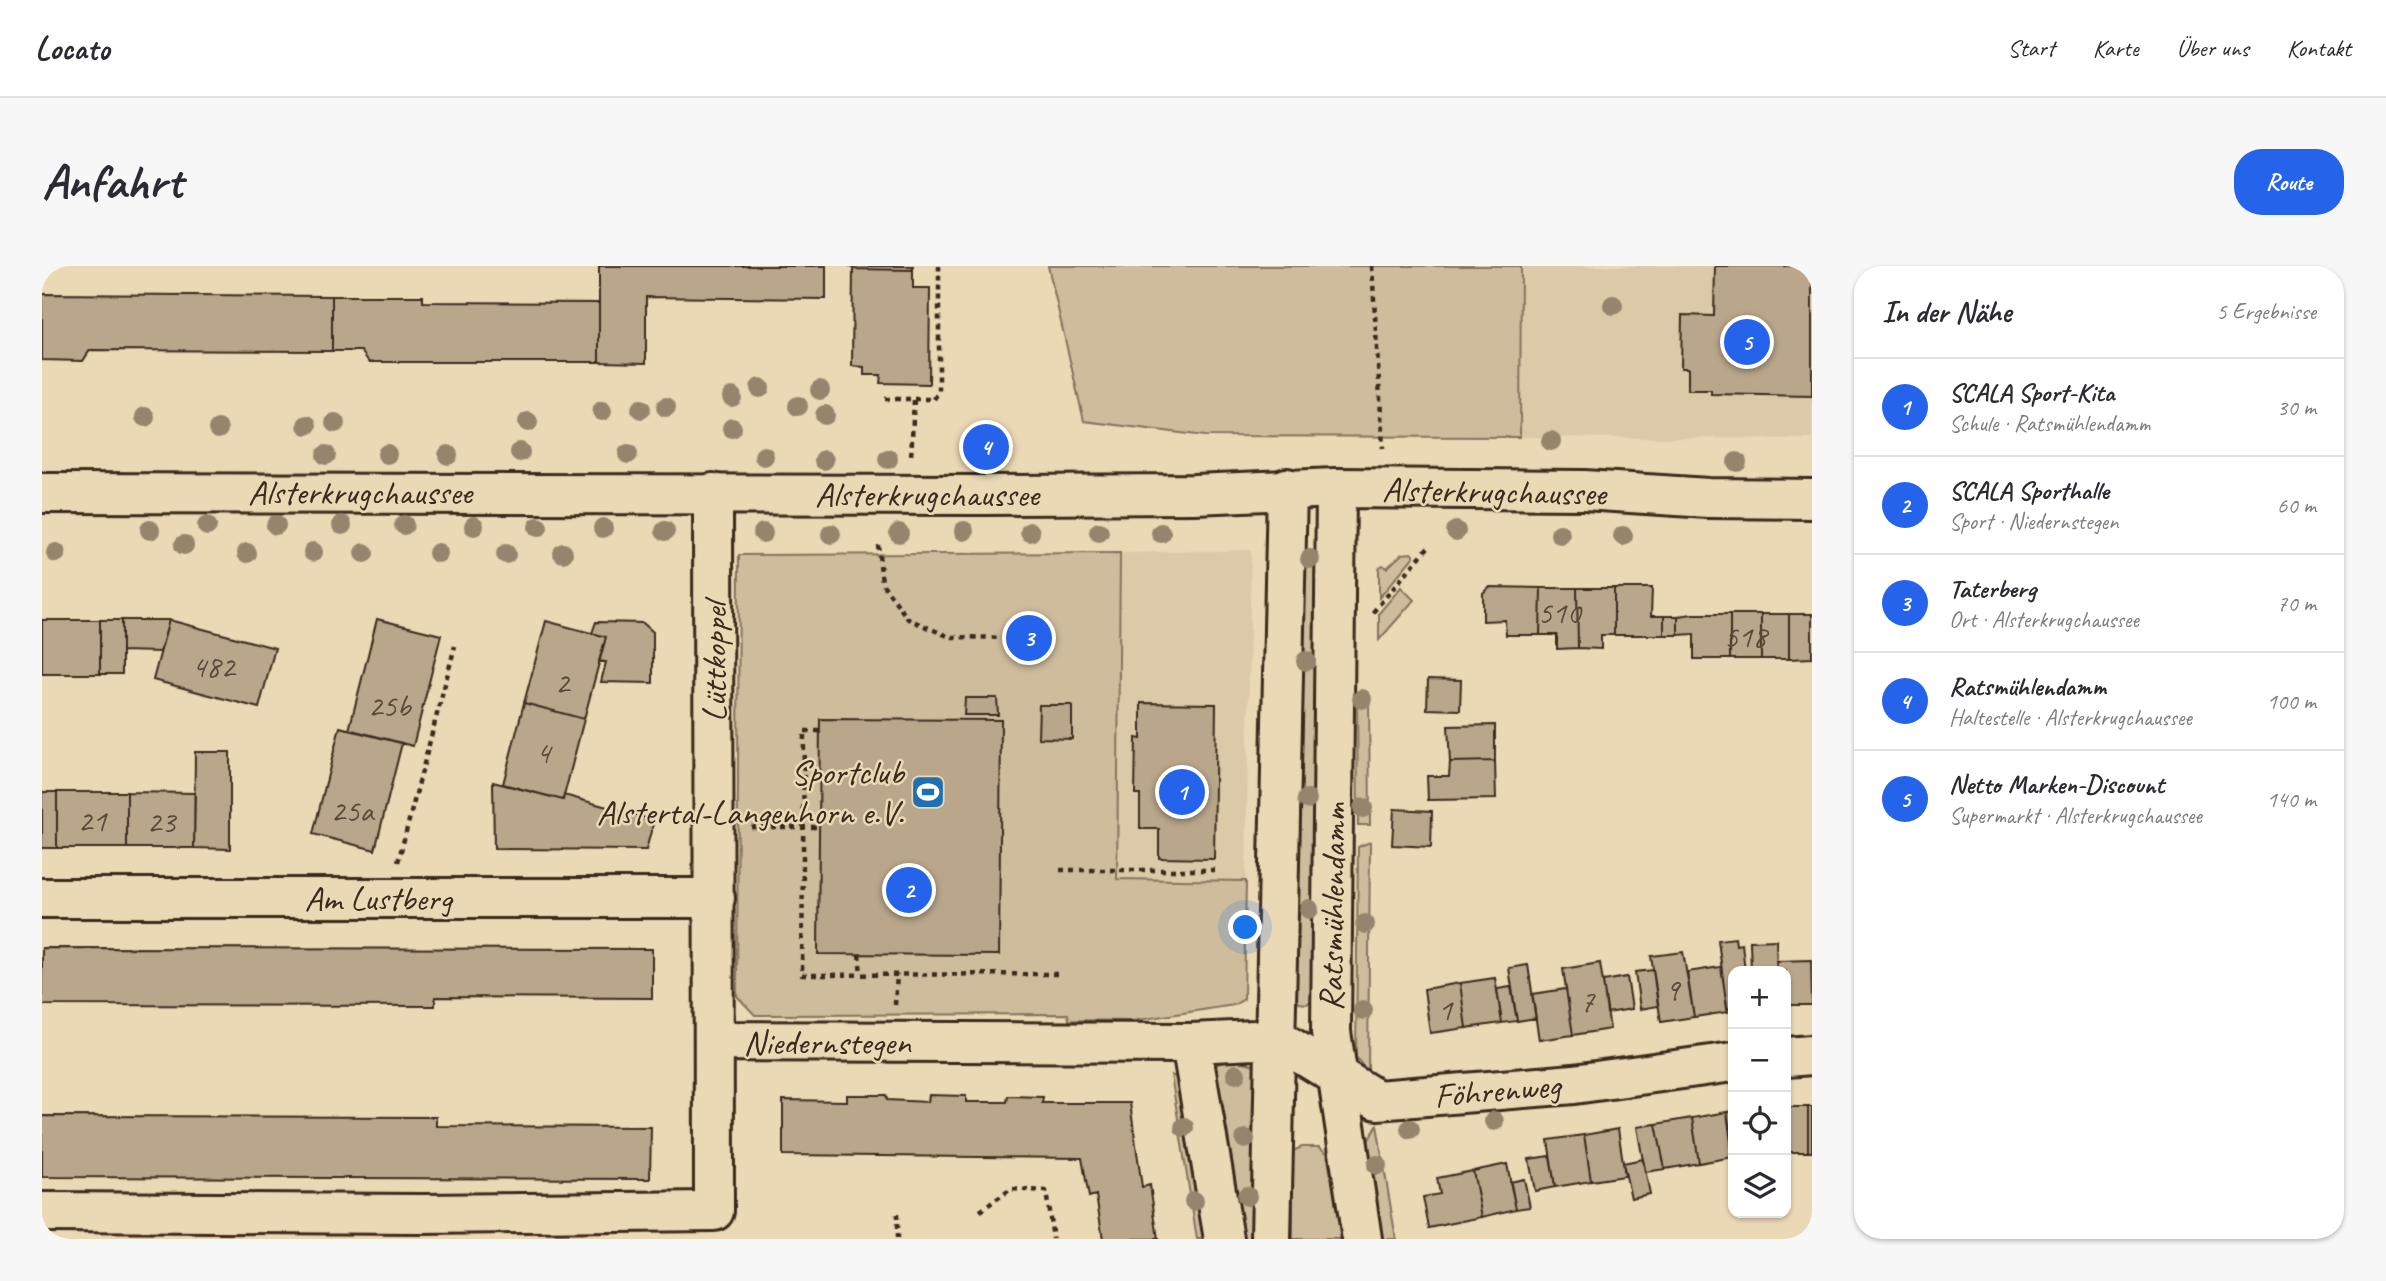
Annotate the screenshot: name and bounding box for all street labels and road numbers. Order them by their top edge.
street label: Alsterkrugchaussee [1382,467,1609,516]
street label: Alsterkrugchaussee [248,470,475,515]
street label: Alsterkrugchaussee [815,472,1042,517]
street label: Lüttkoppel [692,596,737,722]
street label: Ratsmühlendamm [1308,801,1357,1011]
street label: Am Lustberg [304,876,454,921]
street label: Niedernstegen [743,1020,912,1065]
street label: Föhrenweg [1432,1062,1564,1118]

